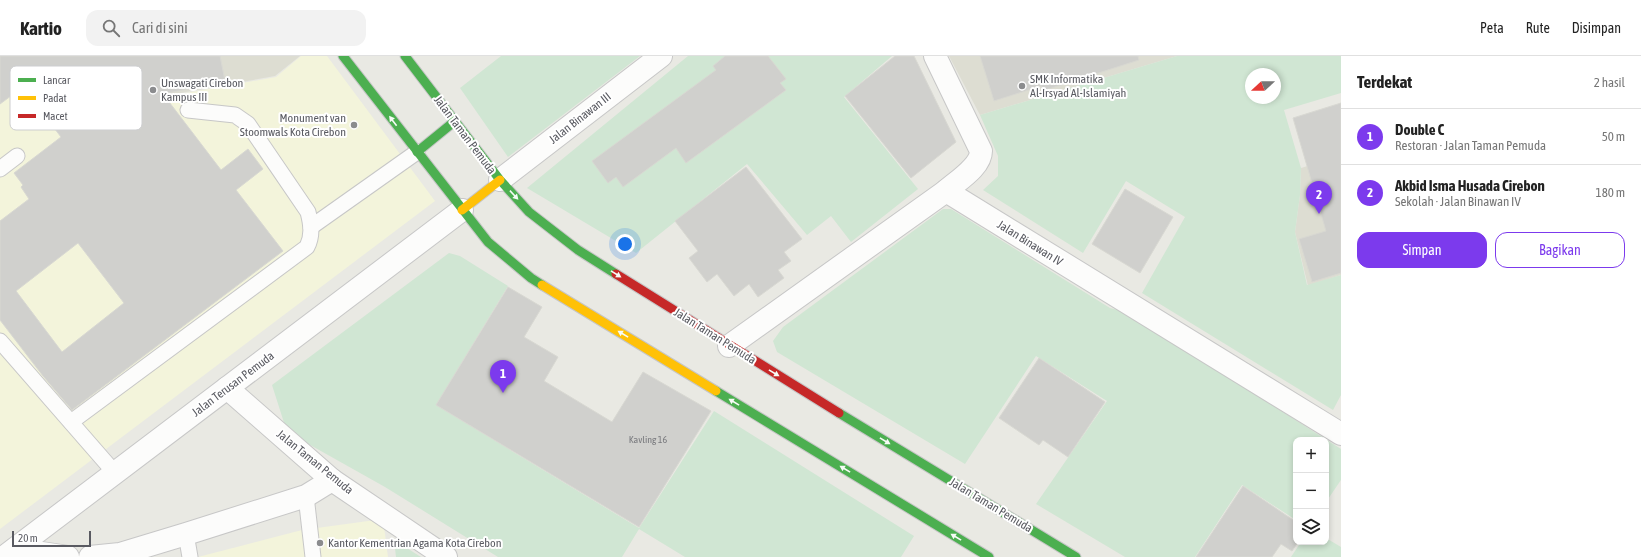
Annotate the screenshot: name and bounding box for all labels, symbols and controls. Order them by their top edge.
search box [86,10,366,46]
text: Kartio [20,17,62,39]
icon: search [100,17,122,39]
text: Cari di sini [132,19,188,36]
text: Peta [1480,20,1504,36]
text: Rute [1526,20,1550,36]
text: Disimpan [1572,20,1621,36]
legend [10,66,142,130]
north arrow [1245,68,1281,104]
place label: SMK Informatika Al-Irsyad Al-Islamiyah [1030,72,1126,100]
text: Terdekat [1357,72,1412,92]
text: Lancar [43,74,71,86]
text: 2 hasil [1594,75,1625,90]
place label: Unswagati Cirebon Kampus III [161,76,243,104]
marker: SMK Informatika Al-Irsyad Al-Islamiyah [1017,81,1027,91]
marker: Unswagati Cirebon Kampus III [148,85,158,95]
street label: Jalan Binawan III [546,89,614,147]
text: Padat [43,92,67,104]
street label: Jalan Taman Pemuda [431,93,499,177]
text: Macet [43,110,68,122]
place label: Monument van Stoomwals Kota Cirebon [240,111,346,139]
one-way arrow [389,116,397,127]
marker: Monument van Stoomwals Kota Cirebon [349,120,359,130]
text: Double C [1395,121,1444,138]
text: 1 [1367,129,1373,144]
text: 50 m [1602,129,1625,144]
text: Restoran · Jalan Taman Pemuda [1395,138,1546,153]
text: Akbid Isma Husada Cirebon [1395,177,1545,194]
pin: 2 [1306,181,1332,214]
text: 2 [1367,185,1373,200]
text: 180 m [1596,185,1625,200]
one-way arrow [509,190,518,200]
text: Sekolah · Jalan Binawan IV [1395,194,1521,209]
street label: Jalan Binawan IV [995,217,1065,269]
button: Simpan [1357,232,1487,268]
button: Bagikan [1495,232,1625,268]
your location [615,234,635,254]
one-way arrow [610,271,622,278]
street label: Jalan Taman Pemuda [671,305,759,367]
one-way arrow [617,331,629,338]
street label: Jalan Terusan Pemuda [189,349,277,419]
pin: 1 [490,360,516,393]
one-way arrow [769,369,779,377]
one-way arrow [728,398,740,405]
street label: Jalan Taman Pemuda [274,427,356,497]
house number: Kavling 16 [629,434,667,445]
one-way arrow [879,437,891,444]
map controls [1293,437,1329,545]
button: + [1293,437,1329,473]
one-way arrow [839,466,851,473]
button: − [1293,473,1329,509]
street label: Jalan Taman Pemuda [947,475,1035,535]
button: layers [1293,509,1329,545]
scale bar [12,529,91,548]
text: 20 m [18,532,38,544]
one-way arrow [950,533,962,540]
place label: Kantor Kementrian Agama Kota Cirebon [328,536,502,550]
marker: Kantor Kementrian Agama Kota Cirebon [315,538,325,548]

